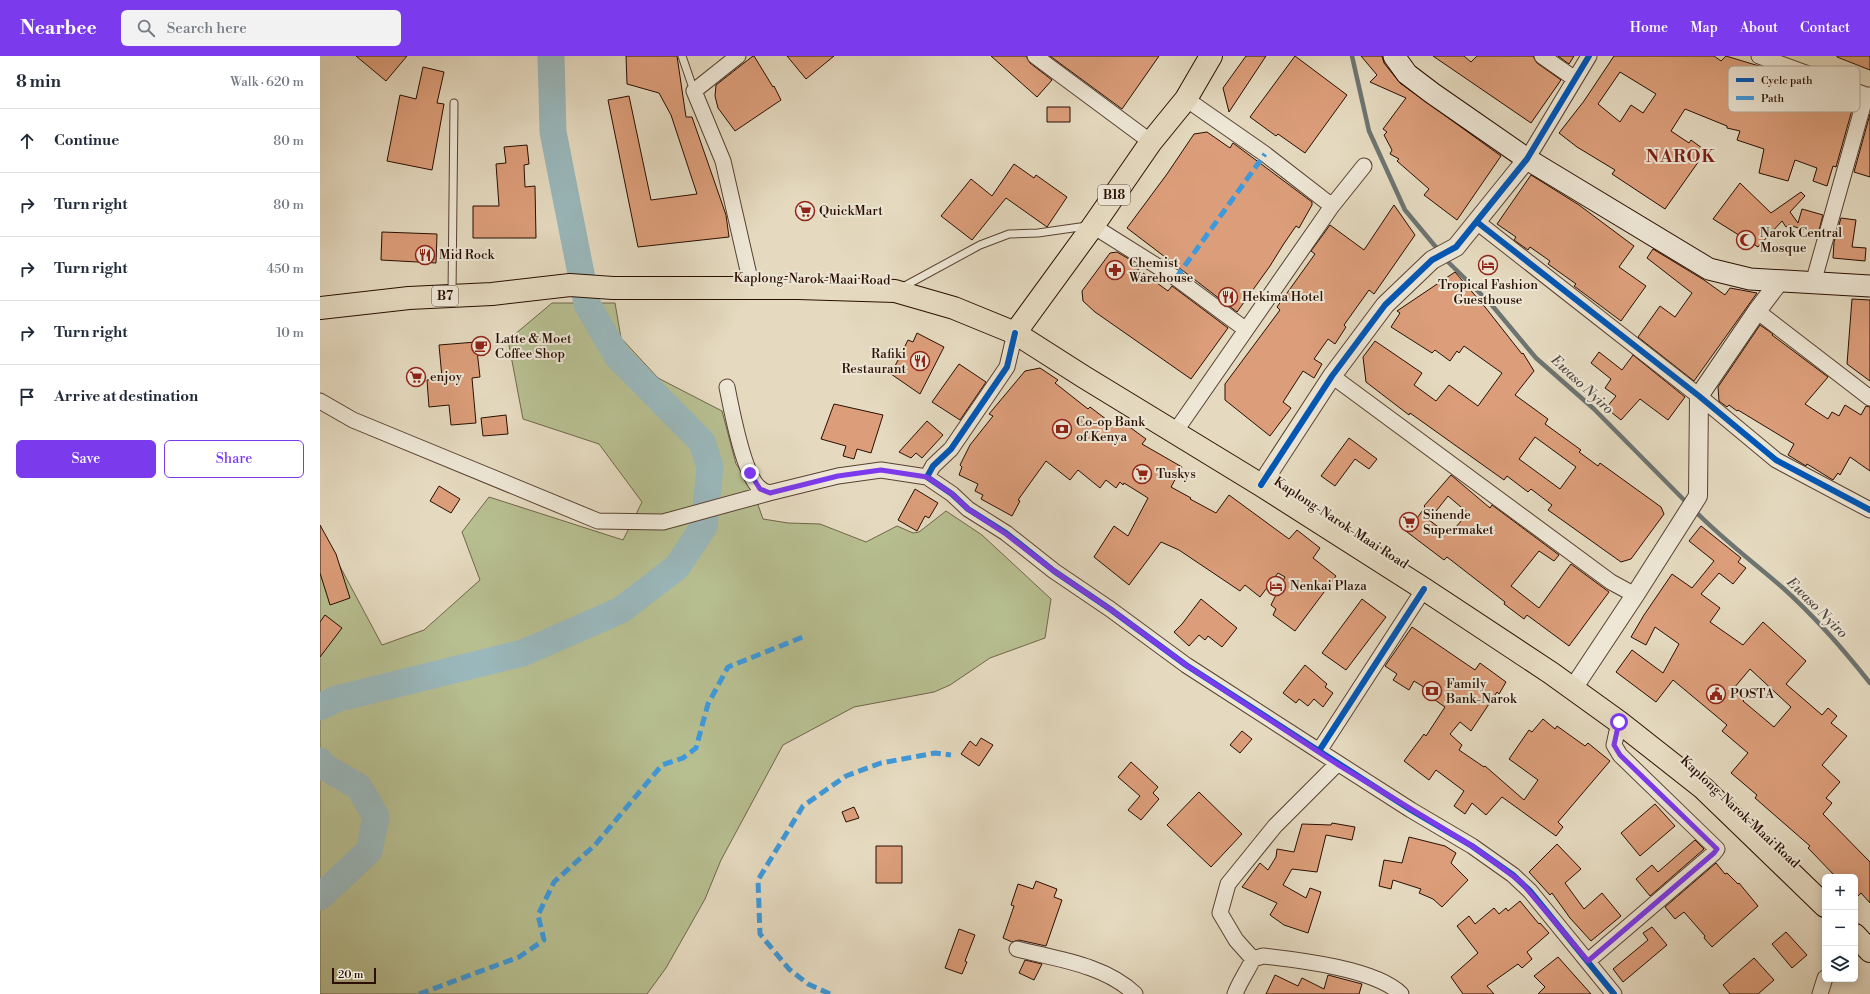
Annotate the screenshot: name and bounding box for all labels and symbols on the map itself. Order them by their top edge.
legend [1728,66,1860,112]
text: Cycle path [1761,74,1813,88]
text: Path [1761,92,1785,106]
district label: NAROK [1646,146,1717,168]
road number: B18 [1098,185,1130,205]
supermarket icon: QuickMart [794,200,816,222]
place label: QuickMart [819,203,883,219]
place label: Narok Central Mosque [1760,225,1842,256]
mosque icon: Narok Central Mosque [1735,229,1757,251]
restaurant icon: Mid Rock [414,244,436,266]
place label: Mid Rock [439,247,496,263]
hotel icon: Tropical Fashion Guesthouse [1477,254,1499,276]
place label: Chemist Warehouse [1128,255,1194,286]
pharmacy icon: Chemist Warehouse [1104,259,1126,281]
street label: Kaplong-Narok-Maai Road [733,270,891,288]
place label: Tropical Fashion Guesthouse [1438,277,1538,308]
road number: B7 [432,286,458,306]
restaurant icon: Hekima Hotel [1217,286,1239,308]
place label: Hekima Hotel [1242,289,1323,305]
place label: Latte & Moet Coffee Shop [495,331,572,362]
cafe icon: Latte & Moet Coffee Shop [470,335,492,357]
place label: Rafiki Restaurant [841,346,906,377]
restaurant icon: Rafiki Restaurant [909,350,931,372]
water label: Ewaso Nyiro [1546,351,1617,418]
supermarket icon: enjoy [405,366,427,388]
place label: enjoy [430,369,463,385]
place label: Co-op Bank of Kenya [1076,414,1146,445]
bank icon: Co-op Bank of Kenya [1051,418,1073,440]
supermarket icon: Tuskys [1131,463,1153,485]
route end [741,464,759,482]
place label: Tuskys [1156,466,1196,482]
street label: Kaplong-Narok-Maai Road [1271,474,1412,573]
place label: Sinende Supermaket [1423,507,1494,538]
supermarket icon: Sinende Supermaket [1398,511,1420,533]
water label: Ewaso Nyiro [1782,573,1851,642]
hotel icon: Nenkai Plaza [1265,575,1287,597]
place label: Nenkai Plaza [1290,578,1367,594]
place label: Family Bank-Narok [1445,676,1518,707]
bank icon: Family Bank-Narok [1421,680,1443,702]
public building icon: POSTA [1705,683,1727,705]
place label: POSTA [1730,686,1775,702]
route start [1610,713,1628,731]
street label: Kaplong-Narok-Maai Road [1677,753,1803,872]
scale bar [332,966,376,985]

